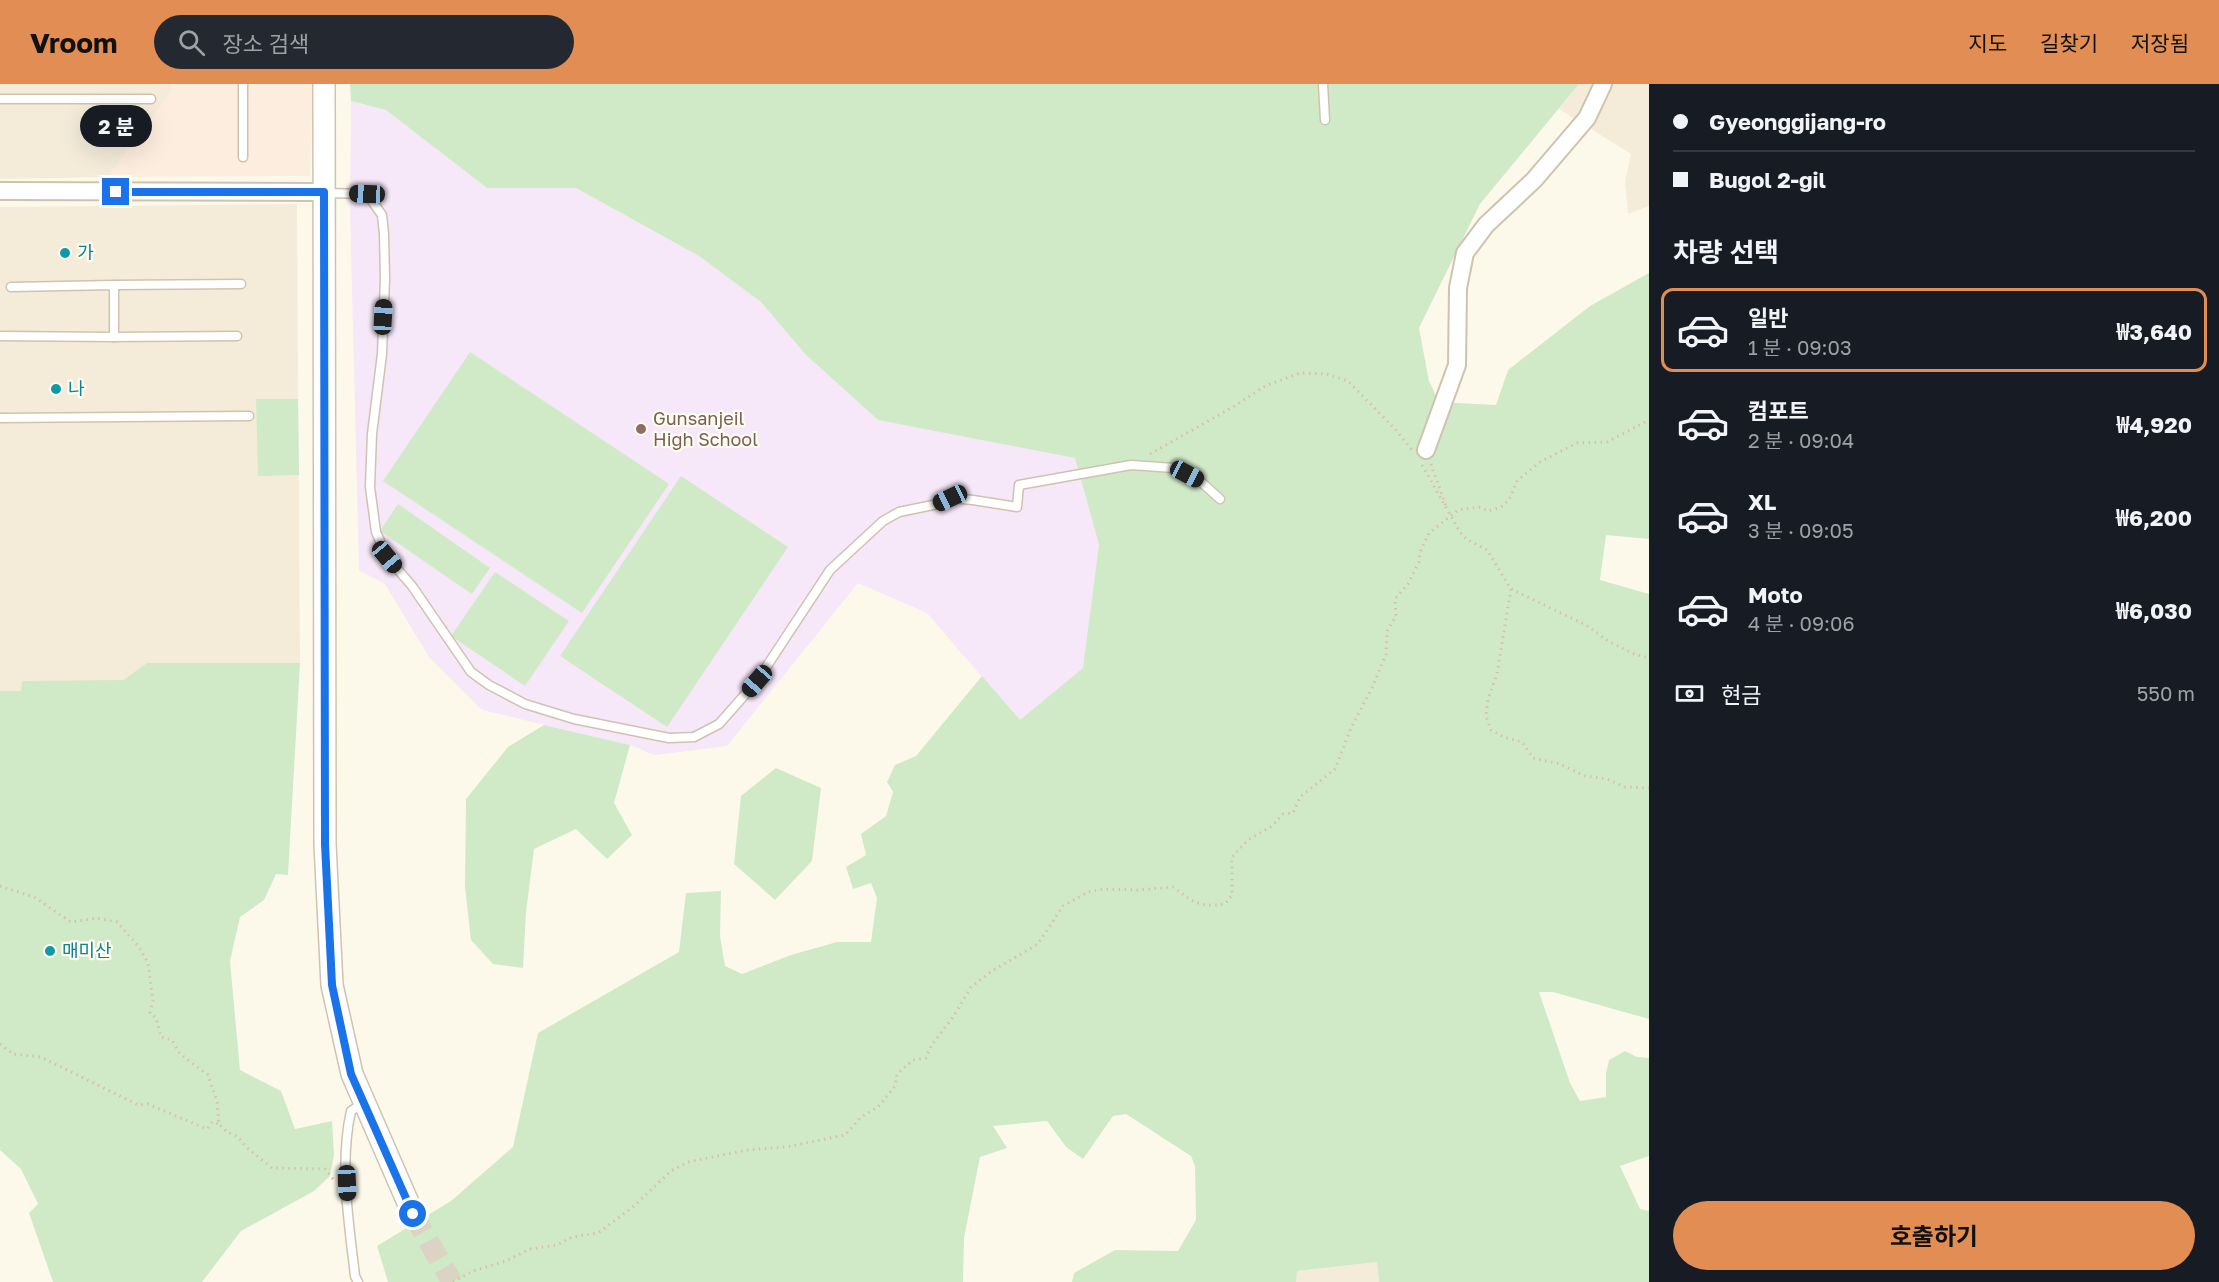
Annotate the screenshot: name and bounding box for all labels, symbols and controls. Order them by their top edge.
search box [154,15,574,69]
text: Vroom [30,26,118,59]
icon: search [175,26,208,59]
text: 장소 검색 [223,30,309,57]
text: 지도 [1968,30,2007,56]
text: 길찾기 [2040,30,2098,56]
text: 저장됨 [2131,30,2189,56]
callout: 2 분 [80,105,152,147]
text: Gyeonggijang-ro [1709,108,1886,135]
text: 2 분 [98,114,134,138]
text: Bugol 2-gil [1709,166,1826,193]
route end [102,178,129,205]
car [349,184,385,204]
text: 차량 선택 [1673,236,1779,268]
place label: 가 [77,241,94,263]
marker: 가 [58,246,72,260]
car [373,299,393,335]
icon: car [1676,303,1730,357]
text: 일반 [1748,304,1788,331]
text: ₩3,640 [2117,318,2192,345]
text: 1 분 · 09:03 [1748,335,1852,359]
place label: 나 [68,377,85,399]
marker: 나 [49,382,63,396]
icon: car [1676,396,1730,450]
text: 컴포트 [1748,397,1809,424]
place label: Gunsanjeil High School [653,407,758,450]
text: ₩4,920 [2117,411,2192,438]
marker: Gunsanjeil High School [634,422,648,436]
text: 2 분 · 09:04 [1748,428,1854,452]
car [1167,458,1207,490]
car [930,482,970,514]
text: XL [1748,488,1776,515]
icon: car [1676,489,1730,543]
text: ₩6,200 [2116,504,2192,531]
text: 3 분 · 09:05 [1748,518,1854,542]
car [369,537,405,577]
text: Moto [1748,581,1803,608]
icon: car [1676,582,1730,636]
text: ₩6,030 [2116,597,2192,624]
text: 4 분 · 09:06 [1748,611,1855,635]
car [738,662,776,700]
icon: cash [1673,677,1706,710]
text: 현금 [1721,681,1761,708]
text: 550 m [2137,681,2195,705]
place label: 매미산 [62,939,112,961]
marker: 매미산 [43,944,57,958]
car [337,1165,357,1201]
route start [399,1200,426,1227]
button: 호출하기 [1673,1201,2195,1270]

